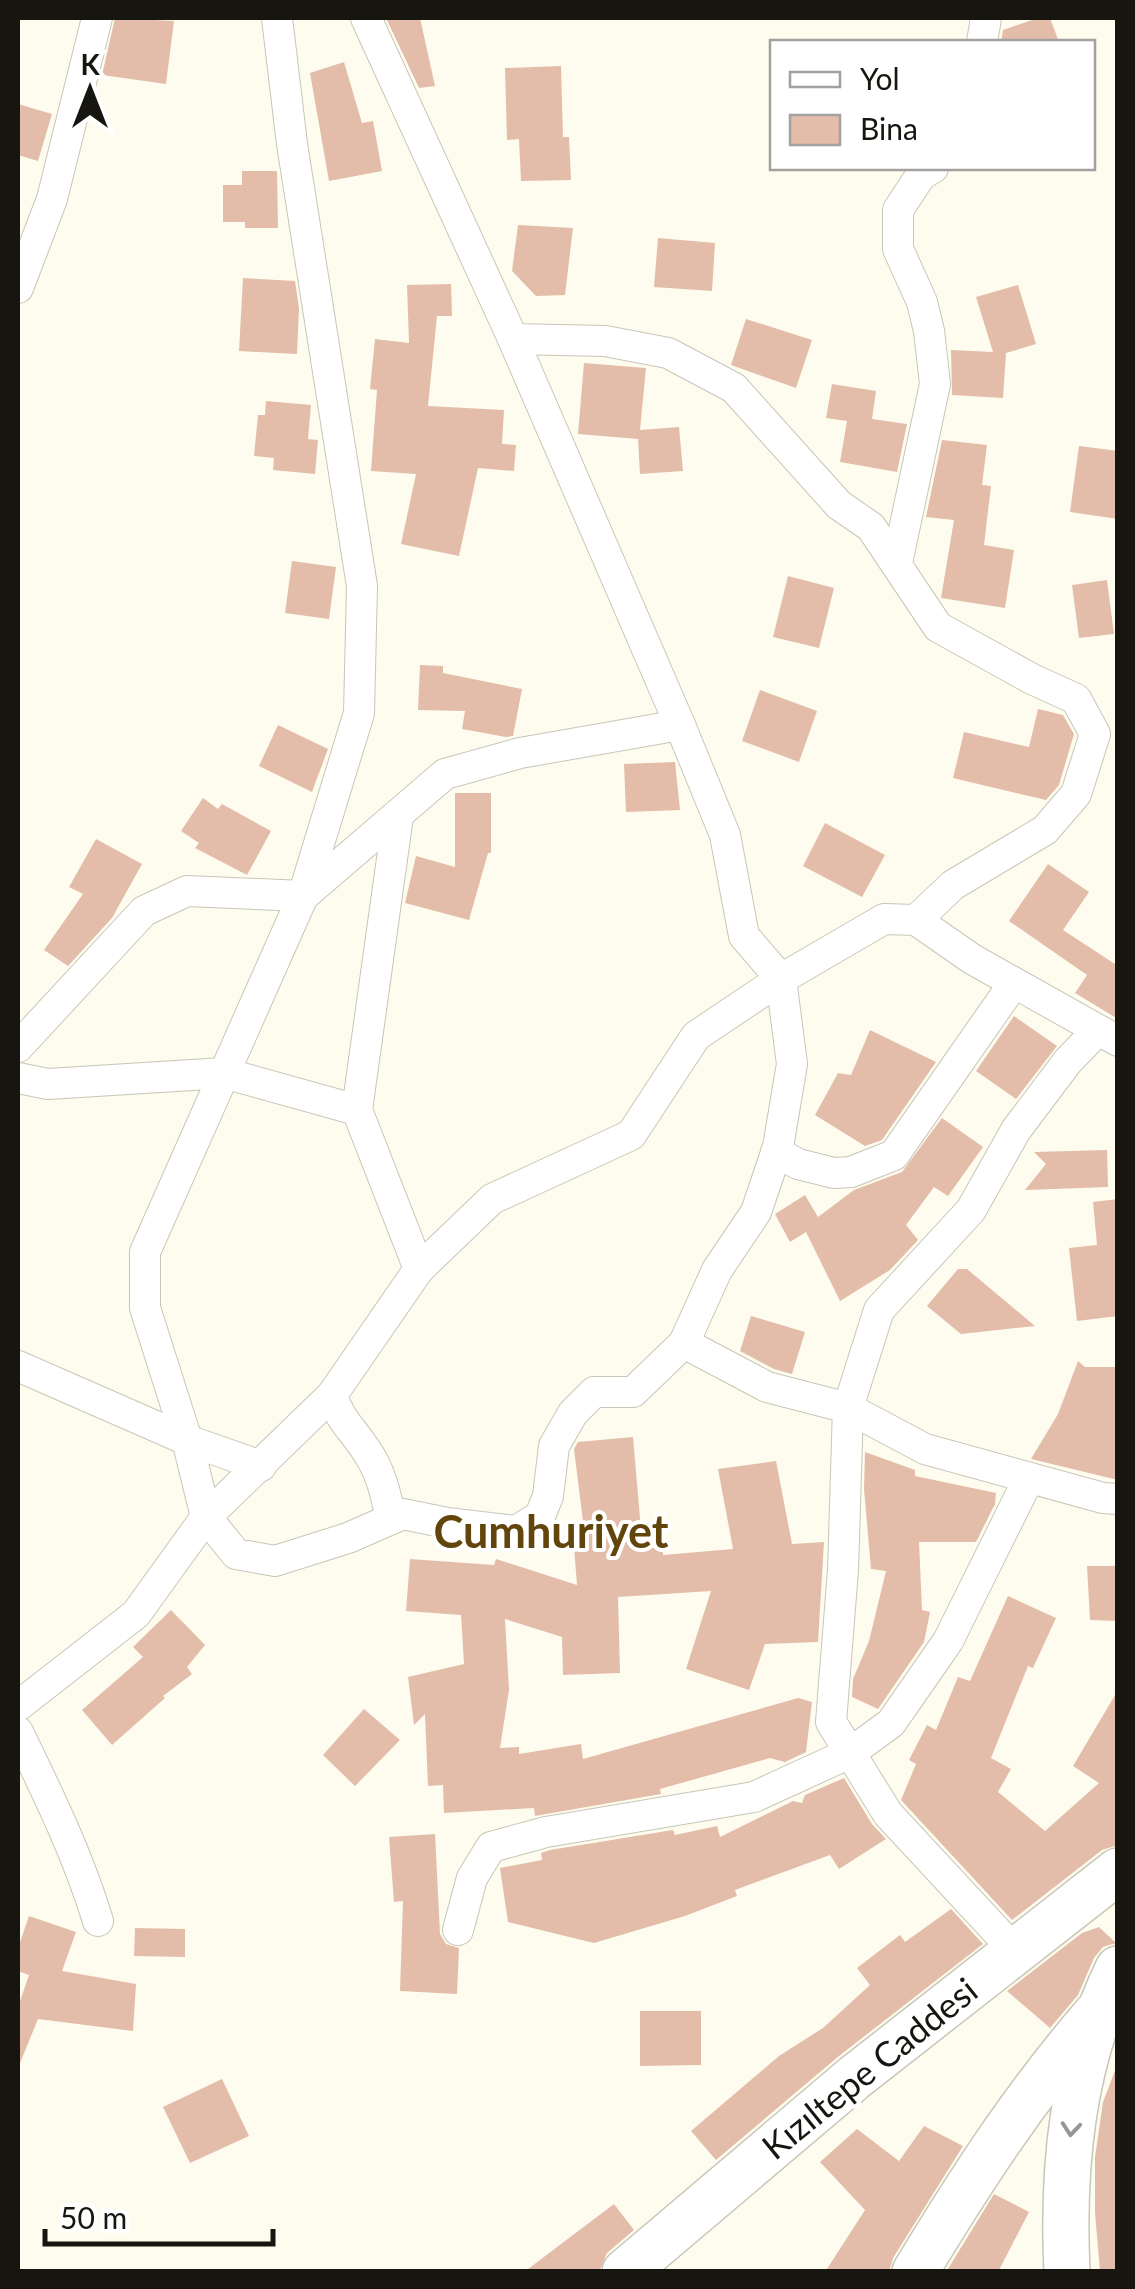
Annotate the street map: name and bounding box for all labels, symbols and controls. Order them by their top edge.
north arrow [40,40,140,140]
legend [770,40,1095,170]
text: K [80,47,100,81]
text: Yol [860,60,900,96]
text: Bina [860,110,918,146]
district label: Cumhuriyet [433,1504,669,1558]
street label: Kızıltepe Caddesi [753,1968,985,2167]
one-way arrow [1060,2122,1082,2138]
scale bar [45,2184,272,2246]
text: 50 m [60,2199,127,2235]

